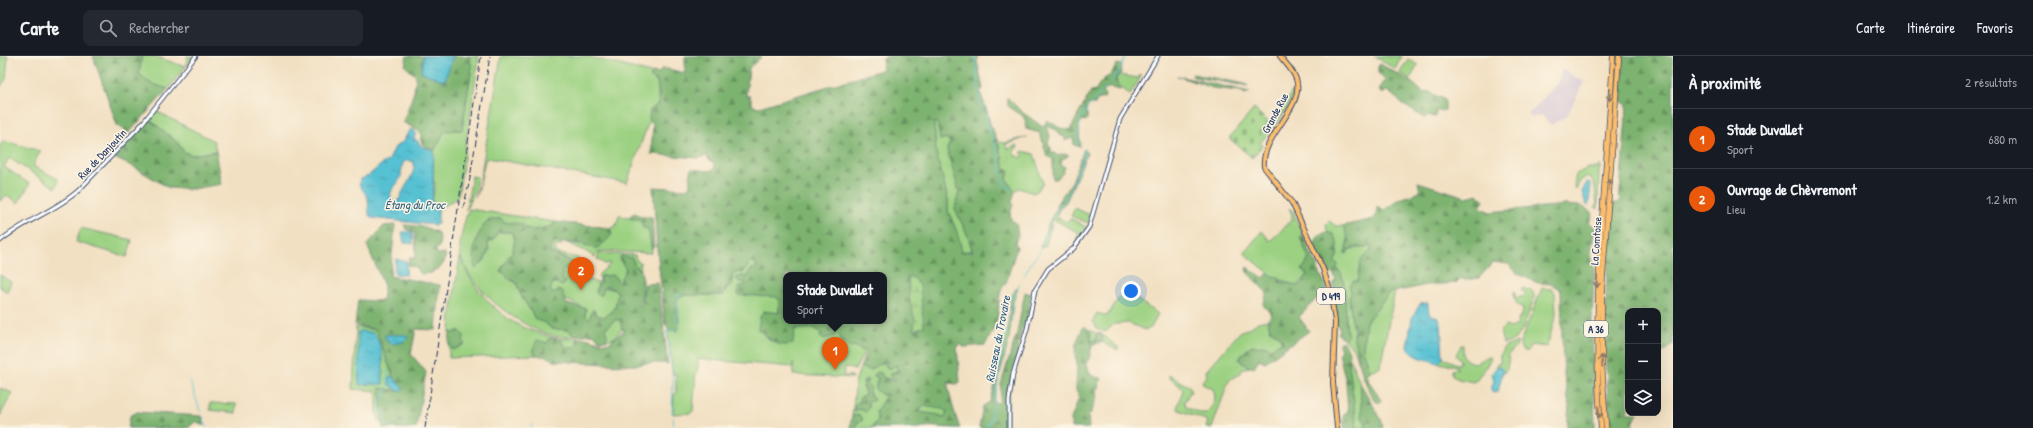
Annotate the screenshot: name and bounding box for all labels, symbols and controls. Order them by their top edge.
search box [83,10,363,46]
text: Carte [20,15,59,41]
icon: search [97,17,119,39]
text: Rechercher [129,17,190,38]
text: Carte [1856,18,1885,37]
text: Itinéraire [1907,18,1955,37]
text: Favoris [1977,18,2013,37]
text: À proximité [1689,71,1761,94]
text: 2 résultats [1965,73,2017,91]
one-way arrow [1607,88,1614,101]
street label: Grande Rue [1259,90,1292,136]
text: Stade Duvallet [1727,119,1803,140]
street label: Rue de Danjoutin [75,126,130,182]
text: 1 [1700,130,1704,148]
text: 680 m [1989,130,2017,148]
text: Sport [1727,140,1753,158]
one-way arrow [1605,179,1613,192]
text: Ouvrage de Chèvremont [1727,179,1857,200]
text: 2 [1699,190,1705,208]
text: 1.2 km [1986,190,2017,208]
water label: Étang du Proc [385,196,446,213]
text: Lieu [1727,200,1745,218]
street label: La Comtoise [1587,216,1605,266]
pin: 2 [568,257,594,290]
popup [783,272,887,324]
one-way arrow [1593,275,1601,288]
text: Stade Duvallet [797,279,873,300]
your location [1121,281,1141,301]
road number: D 419 [1317,288,1345,304]
water label: Ruisseau du Trovaire [981,293,1014,384]
text: Sport [797,300,823,318]
map controls [1625,308,1661,416]
button: + [1625,308,1661,344]
road number: A 36 [1584,321,1608,337]
pin: 1 [822,337,848,370]
button: − [1625,344,1661,380]
one-way arrow [1598,355,1606,368]
button: layers [1625,380,1661,416]
one-way arrow [1596,405,1603,418]

